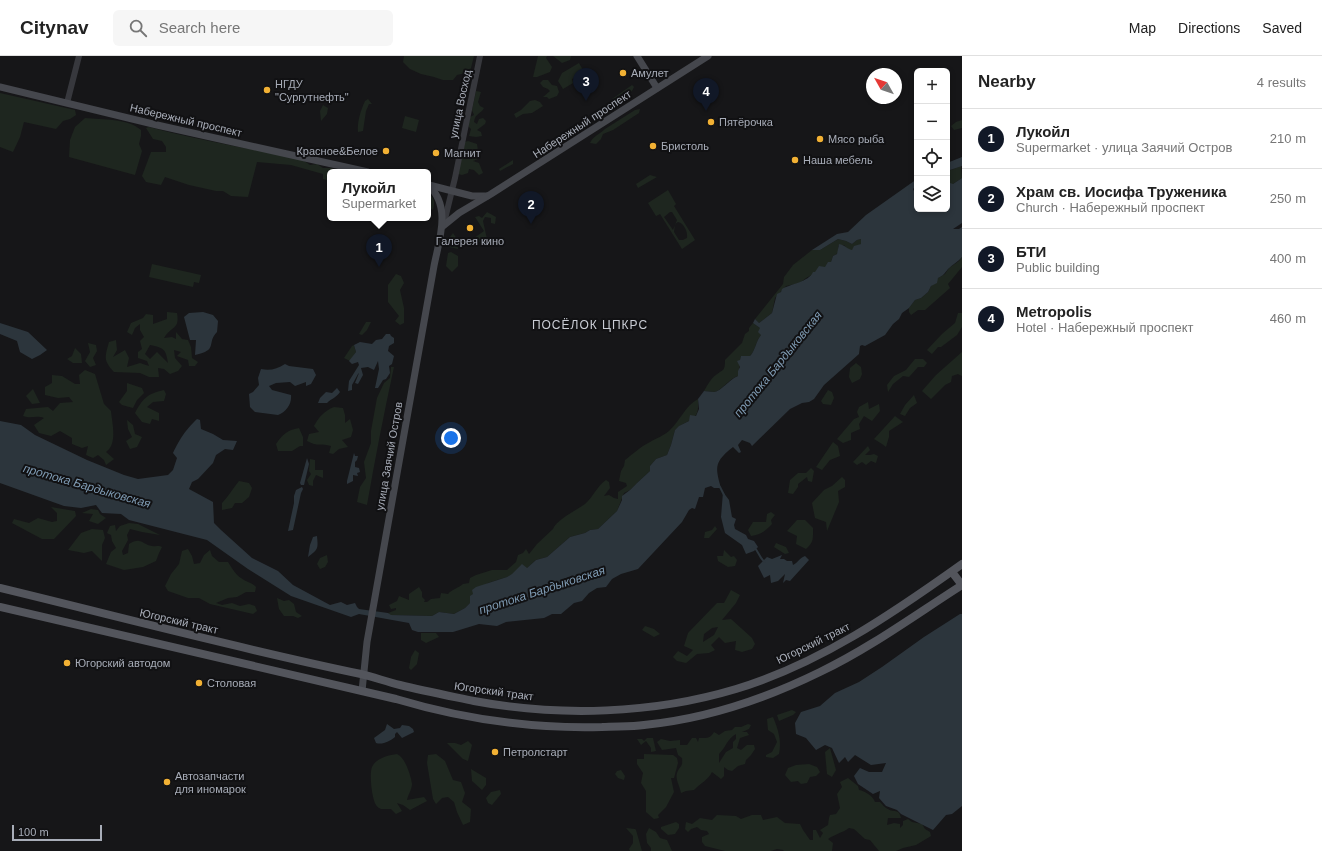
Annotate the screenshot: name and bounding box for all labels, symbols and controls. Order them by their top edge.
search box [113,10,393,46]
text: Citynav [20,17,89,38]
icon: search [127,17,149,39]
text: Search here [159,19,240,36]
text: Map [1129,20,1156,36]
text: Directions [1178,20,1240,36]
text: Saved [1262,20,1302,36]
place label: Амулет [631,67,669,79]
street label: улица Восход [447,68,473,139]
pin: 3 [573,68,599,101]
marker: Амулет [618,68,628,78]
north arrow [866,68,902,104]
map controls [914,68,950,212]
button: + [914,68,950,104]
text: Nearby [978,72,1036,91]
text: 4 results [1257,75,1306,90]
place label: НГДУ "Сургутнефть" [275,78,349,103]
pin: 4 [693,78,719,111]
marker: НГДУ "Сургутнефть" [262,85,272,95]
street label: Набережный проспект [531,88,633,160]
street label: Набережный проспект [129,101,243,139]
button: − [914,104,950,140]
place label: Пятёрочка [719,116,774,128]
marker: Пятёрочка [706,117,716,127]
text: Лукойл [1016,123,1070,140]
text: 1 [987,131,995,146]
text: 210 m [1270,131,1306,146]
place label: Мясо рыба [828,133,885,145]
marker: Мясо рыба [815,134,825,144]
place label: Бристоль [661,140,709,152]
button: locate [914,140,950,176]
text: Supermarket · улица Заячий Остров [1016,140,1232,155]
marker: Бристоль [648,141,658,151]
place label: Красное&Белое [296,145,378,157]
marker: Красное&Белое [381,146,391,156]
place label: Магнит [444,147,481,159]
marker: Магнит [431,148,441,158]
place label: Наша мебель [803,154,873,166]
marker: Наша мебель [790,155,800,165]
popup [327,169,431,221]
button: layers [914,176,950,212]
text: Лукойл [342,179,396,196]
text: Храм св. Иосифа Труженика [1016,183,1227,200]
pin: 2 [518,191,544,224]
text: 2 [987,191,995,206]
text: 250 m [1270,191,1306,206]
text: Supermarket [342,196,416,211]
text: Church · Набережный проспект [1016,200,1205,215]
marker: Галерея кино [465,223,475,233]
pin: 1 [366,234,392,267]
place label: Галерея кино [436,235,504,247]
text: БТИ [1016,243,1046,260]
text: 3 [987,251,995,266]
text: 400 m [1270,251,1306,266]
text: Public building [1016,260,1100,275]
text: Metropolis [1016,303,1092,320]
water label: протока Бардыковская [731,308,825,420]
text: 4 [987,311,995,326]
text: 460 m [1270,311,1306,326]
district label: ПОСЁЛОК ЦПКРС [532,318,648,332]
text: Hotel · Набережный проспект [1016,320,1194,335]
street label: улица Заячий Остров [374,401,405,511]
your location [441,428,461,448]
water label: протока Бардыковская [22,461,153,511]
water label: протока Бардыковская [477,563,607,617]
street label: Югорский тракт [139,606,219,636]
street label: Югорский тракт [774,620,852,666]
place label: Югорский автодом [75,657,170,669]
marker: Югорский автодом [62,658,72,668]
place label: Столовая [207,677,256,689]
marker: Столовая [194,678,204,688]
street label: Югорский тракт [454,679,534,703]
place label: Петролстарт [503,746,568,758]
marker: Петролстарт [490,747,500,757]
place label: Автозапчасти для иномарок [175,770,246,795]
marker: Автозапчасти для иномарок [162,777,172,787]
scale bar [12,823,102,842]
text: 100 m [18,826,49,838]

